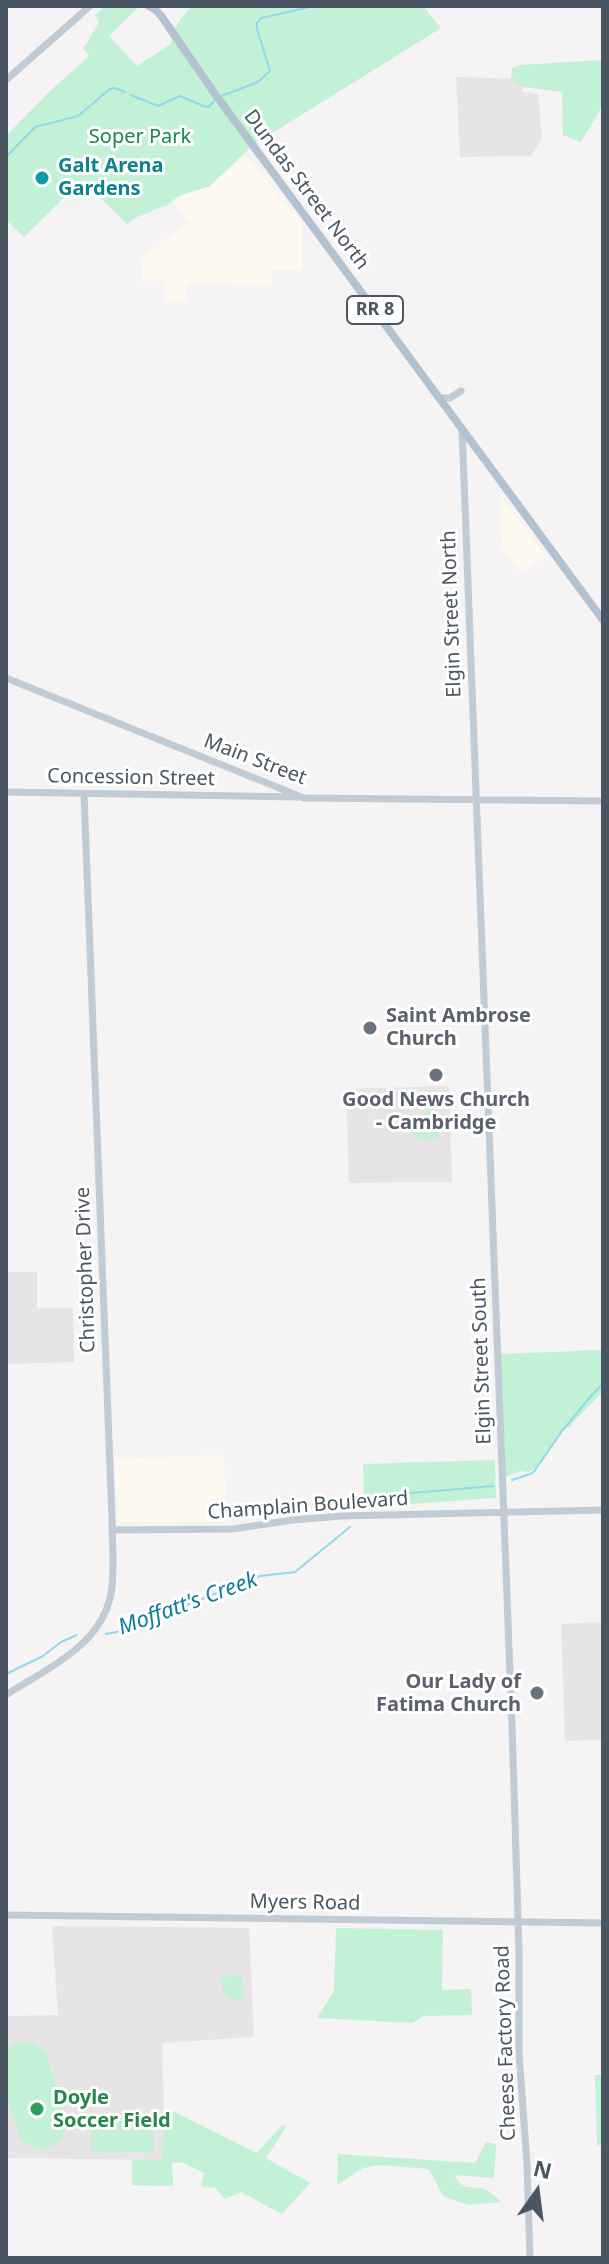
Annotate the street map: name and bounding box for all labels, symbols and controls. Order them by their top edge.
street label: Dundas Street North [238,105,374,275]
park label: Soper Park [89,125,191,149]
place label: Galt Arena Gardens [58,154,164,201]
marker: Galt Arena Gardens [33,169,51,187]
road number: RR 8 [347,296,403,324]
street label: Elgin Street North [437,530,467,698]
street label: Main Street [200,729,310,791]
street label: Concession Street [47,765,215,791]
place label: Saint Ambrose Church [386,1004,531,1051]
marker: Saint Ambrose Church [361,1019,379,1037]
marker: Good News Church - Cambridge [427,1066,445,1084]
place label: Good News Church - Cambridge [342,1088,530,1135]
street label: Christopher Drive [71,1187,101,1353]
street label: Elgin Street South [467,1277,497,1445]
street label: Champlain Boulevard [207,1487,409,1525]
water label: Moffatt's Creek [115,1567,261,1641]
place label: Our Lady of Fatima Church [376,1670,521,1717]
marker: Our Lady of Fatima Church [528,1684,546,1702]
street label: Myers Road [249,1890,361,1916]
street label: Cheese Factory Road [491,1945,521,2141]
place label: Doyle Soccer Field [53,2086,171,2133]
marker: Doyle Soccer Field [28,2100,46,2118]
north arrow [497,2152,577,2232]
text: N [530,2152,555,2185]

